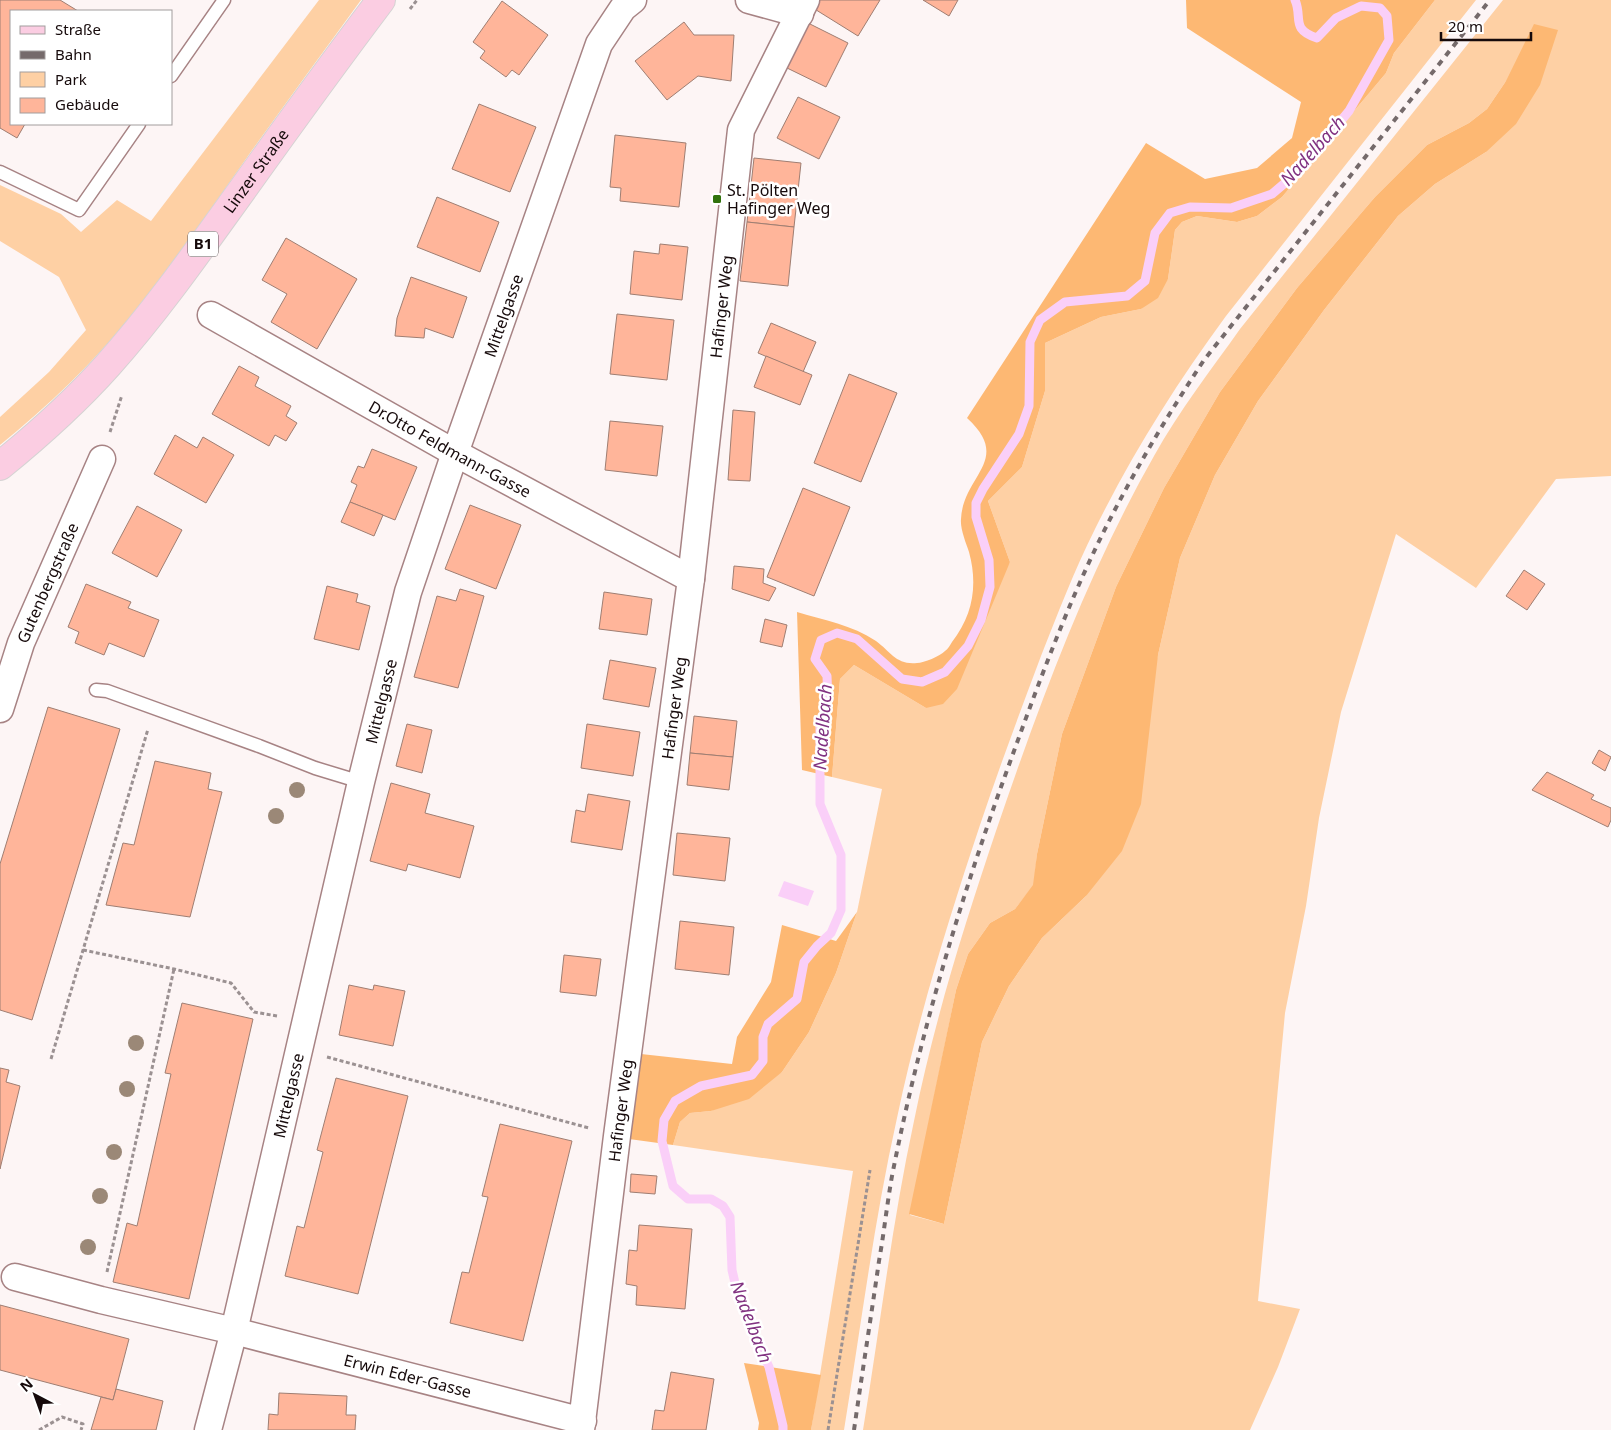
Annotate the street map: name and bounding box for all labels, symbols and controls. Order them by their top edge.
legend [10,10,172,125]
scale bar [1441,10,1531,42]
text: 20 m [1448,16,1483,36]
text: Straße [55,19,101,39]
text: Bahn [55,44,92,64]
text: Park [55,69,87,89]
text: Gebäude [55,94,119,114]
water label: Nadelbach [1274,110,1350,190]
street label: Linzer Straße [218,124,294,218]
place label: St. Pölten Hafinger Weg [727,179,830,219]
marker: St. Pölten Hafinger Weg [711,193,723,205]
road number: B1 [188,232,218,256]
street label: Hafinger Weg [705,254,738,359]
street label: Mittelgasse [479,271,528,360]
street label: Dr.Otto Feldmann-Gasse [365,395,535,503]
street label: Gutenbergstraße [11,519,84,646]
street label: Hafinger Weg [656,655,692,761]
street label: Mittelgasse [360,657,402,746]
water label: Nadelbach [807,683,837,771]
street label: Mittelgasse [268,1051,309,1140]
street label: Hafinger Weg [603,1058,638,1163]
water label: Nadelbach [725,1277,779,1366]
street label: Erwin Eder-Gasse [342,1349,474,1403]
north arrow [10,1370,60,1420]
text: N [16,1374,37,1396]

